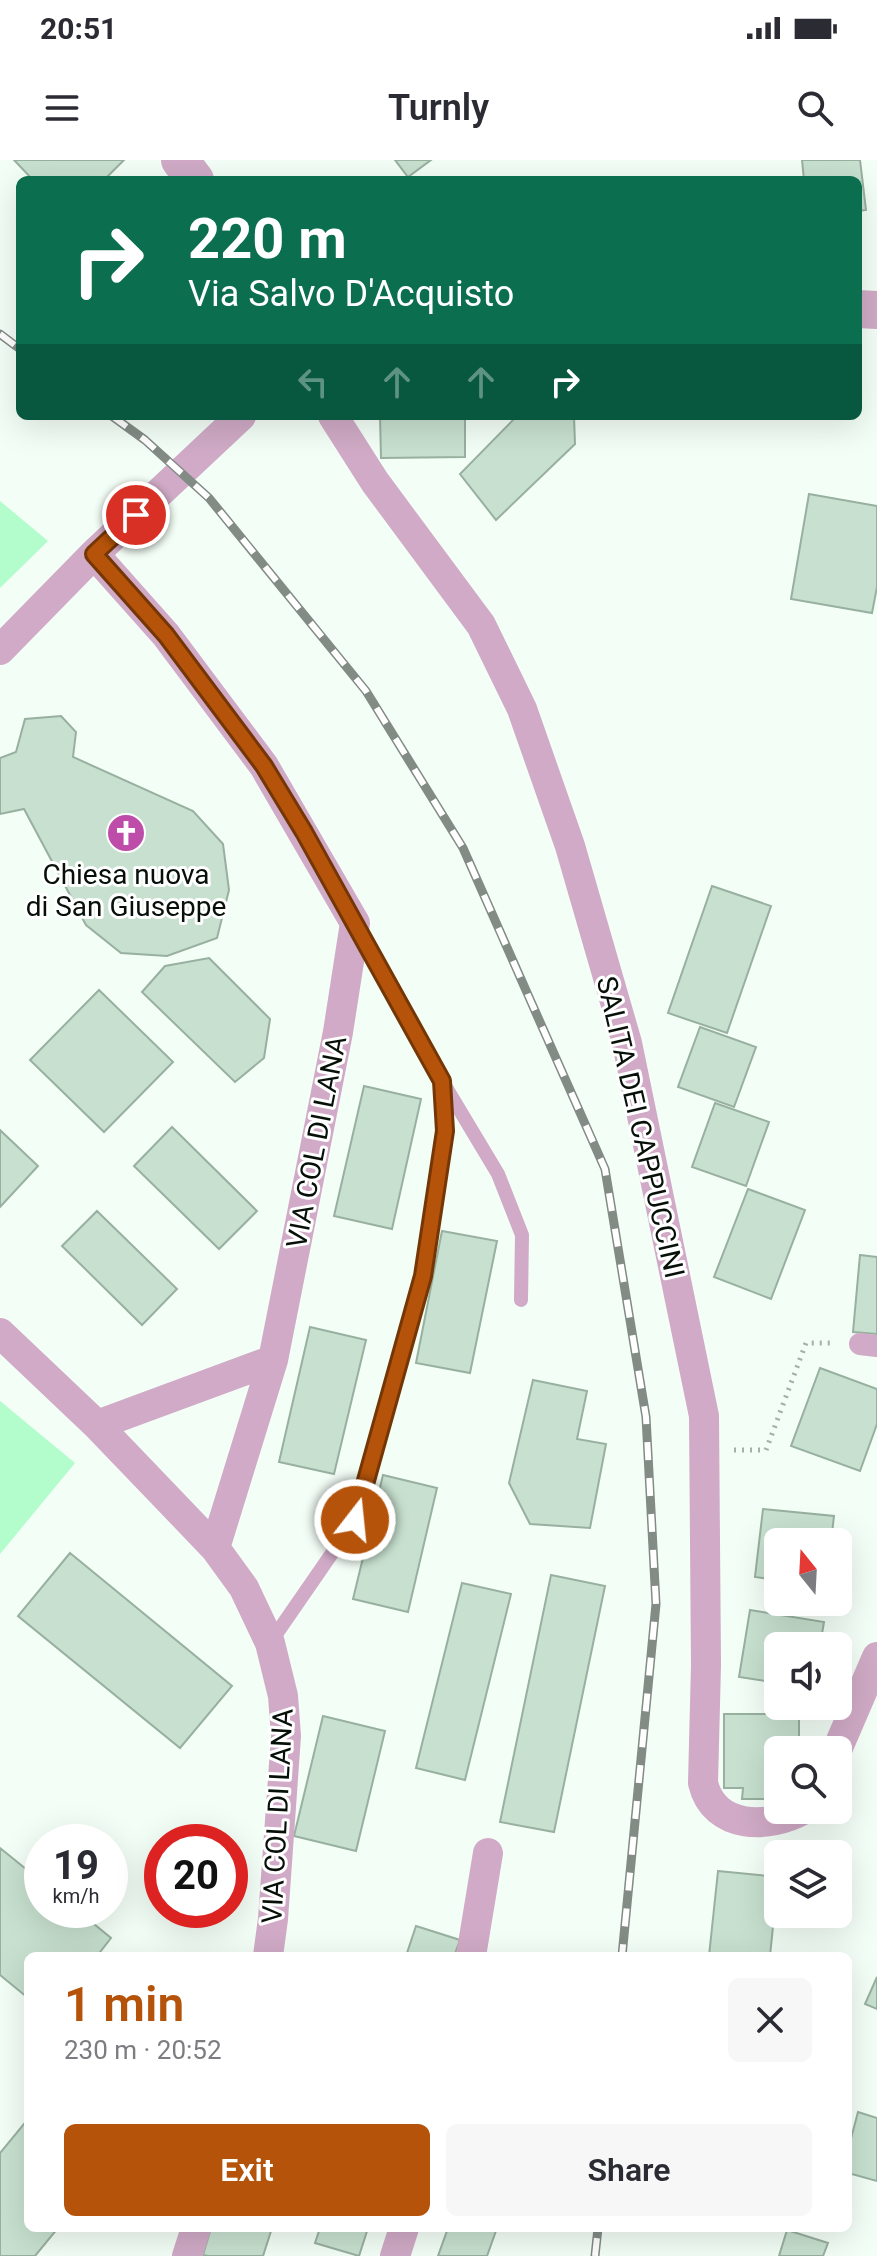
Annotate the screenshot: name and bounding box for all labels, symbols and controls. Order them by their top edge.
text: 20:51 [40,11,117,46]
icon: menu [40,86,84,130]
icon: search [793,86,837,130]
text: Turnly [388,87,489,129]
text: 220 m [188,206,347,272]
icon: right [56,208,160,312]
text: Via Salvo D'Acquisto [188,273,514,315]
icon: left [291,360,335,404]
icon: ahead [375,360,419,404]
icon: ahead [459,360,503,404]
icon: right [543,360,587,404]
pin [102,481,170,549]
icon: arrive [114,493,158,537]
church icon: Chiesa nuova di San Giuseppe [105,812,147,854]
place label: Chiesa nuova di San Giuseppe [26,858,226,923]
street label: SALITA DEI CAPPUCCINI [590,973,691,1281]
street label: VIA COL DI LANA [280,1033,353,1251]
position arrow [313,1478,397,1562]
north arrow [764,1528,852,1616]
map controls [764,1528,852,1928]
button: sound [764,1632,852,1720]
street label: VIA COL DI LANA [255,1708,300,1924]
button: search [764,1736,852,1824]
speed limit sign: 20 [144,1824,248,1928]
button: layers [764,1840,852,1928]
text: 19 [53,1842,99,1889]
text: km/h [53,1884,99,1908]
text: 1 min [64,1976,184,2033]
button: close [728,1978,812,2062]
text: 230 m · 20:52 [64,2035,222,2065]
button: Exit [64,2124,430,2216]
button: Share [446,2124,812,2216]

